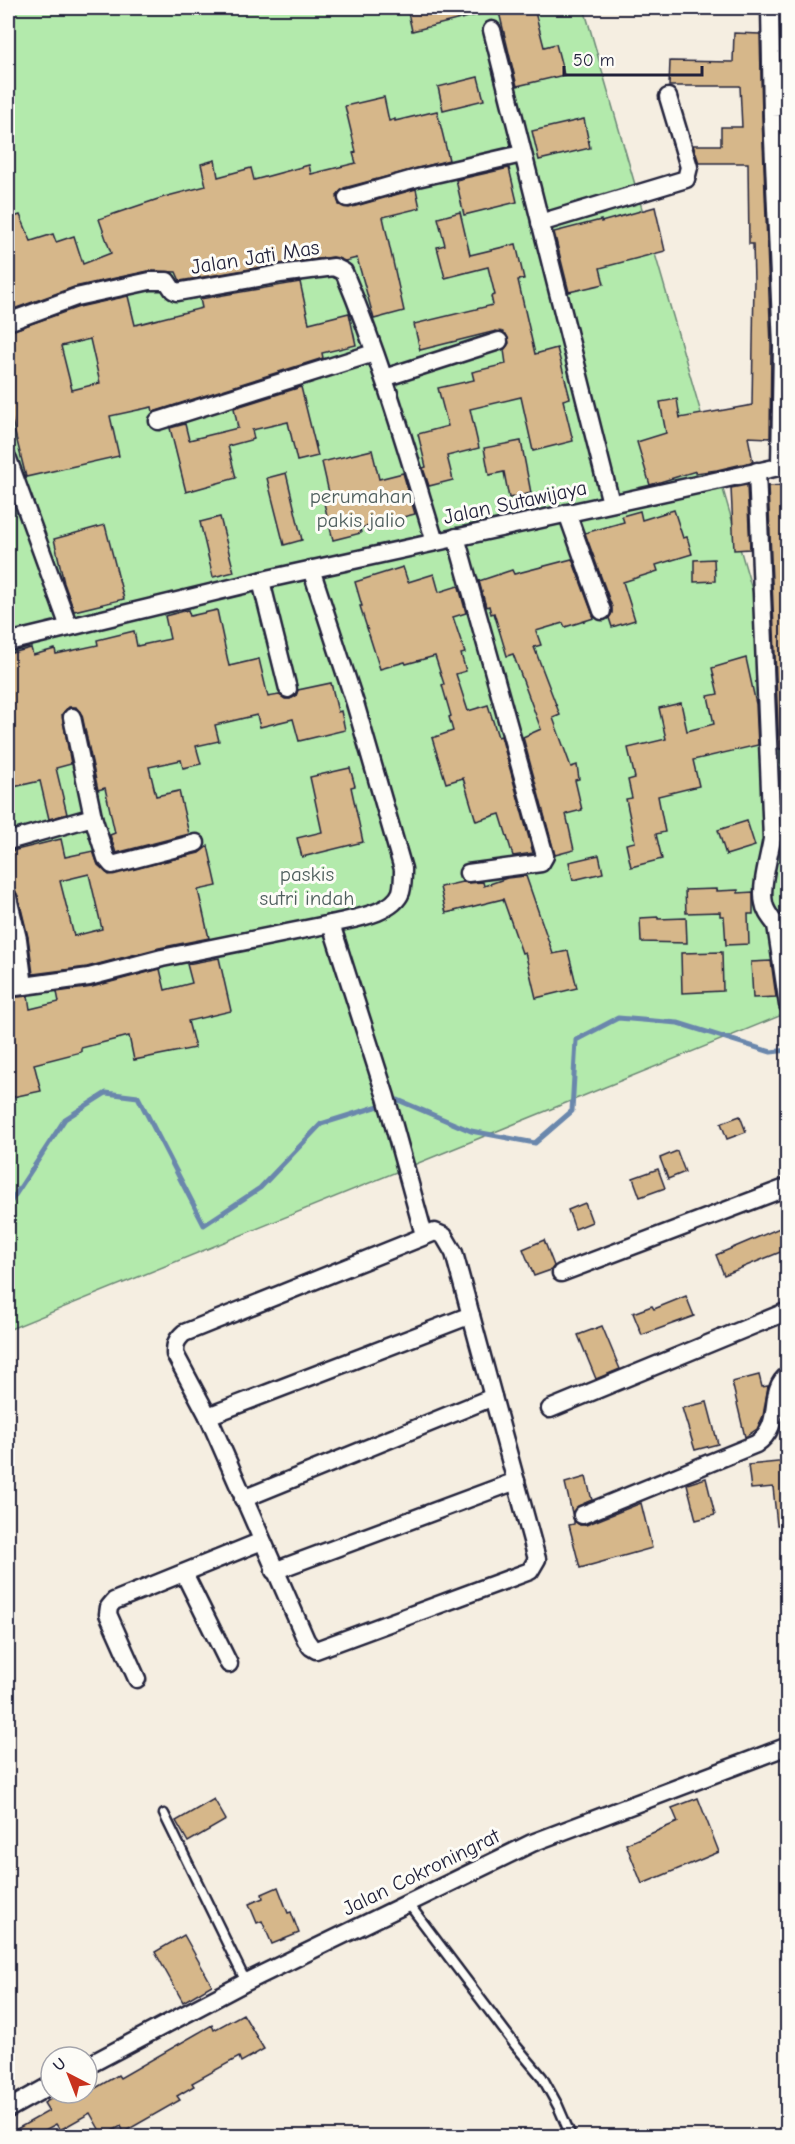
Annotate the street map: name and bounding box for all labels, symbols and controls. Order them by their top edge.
scale bar [564,39,702,77]
text: 50 m [573,50,615,71]
street label: Jalan Jati Mas [189,235,321,279]
street label: Jalan Sutawijaya [441,475,589,529]
park label: perumahan pakis jalio [310,484,412,532]
park label: paskis sutri indah [259,862,355,910]
street label: Jalan Cokroningrat [339,1823,504,1920]
north arrow [39,2045,99,2105]
text: U [50,2054,70,2075]

